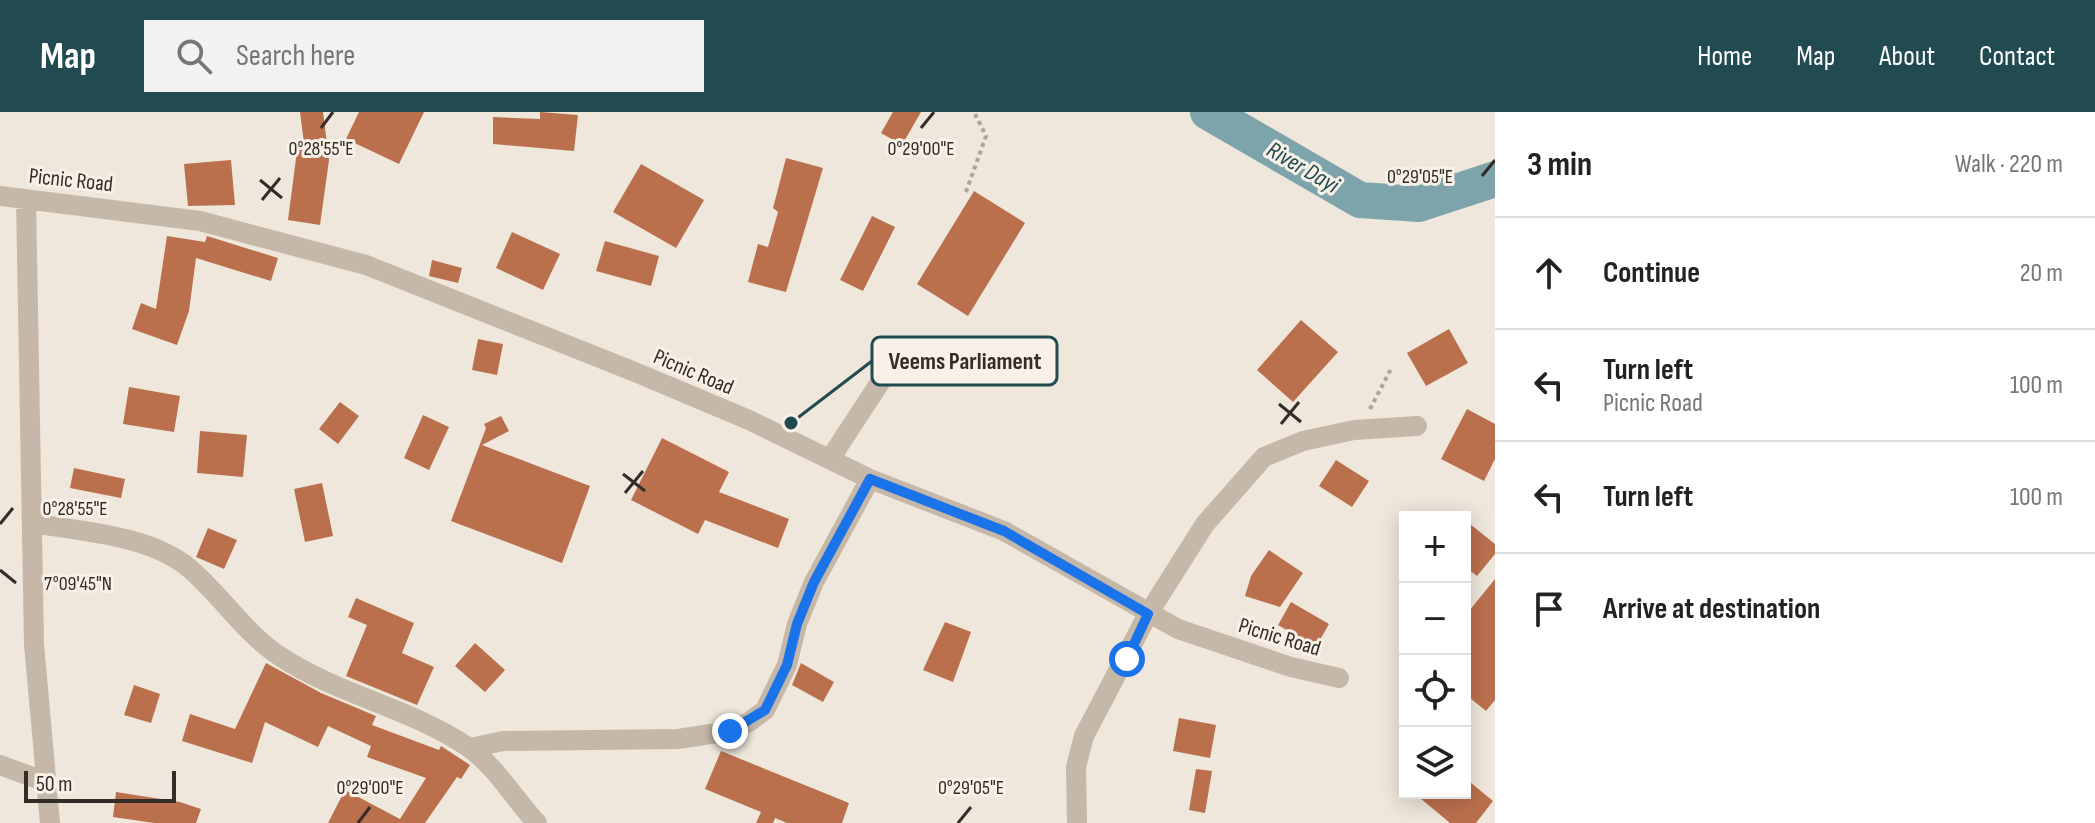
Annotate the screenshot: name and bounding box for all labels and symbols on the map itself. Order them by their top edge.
water label: River Dayi [1261,135,1345,200]
text: 0°28'55"E [289,137,354,161]
text: 0°29'00"E [887,137,955,161]
street label: Picnic Road [27,163,114,198]
text: 0°29'05"E [1387,165,1453,189]
callout: Veems Parliament [872,337,1057,385]
street label: Picnic Road [649,343,738,401]
text: Veems Parliament [889,347,1041,376]
text: 0°28'55"E [43,497,108,521]
text: 7°09'45"N [44,572,112,596]
street label: Picnic Road [1235,612,1324,663]
route start [1109,641,1145,677]
route end [712,713,748,749]
scale bar [24,767,176,803]
text: 0°29'00"E [336,776,404,800]
text: 0°29'05"E [938,776,1004,800]

